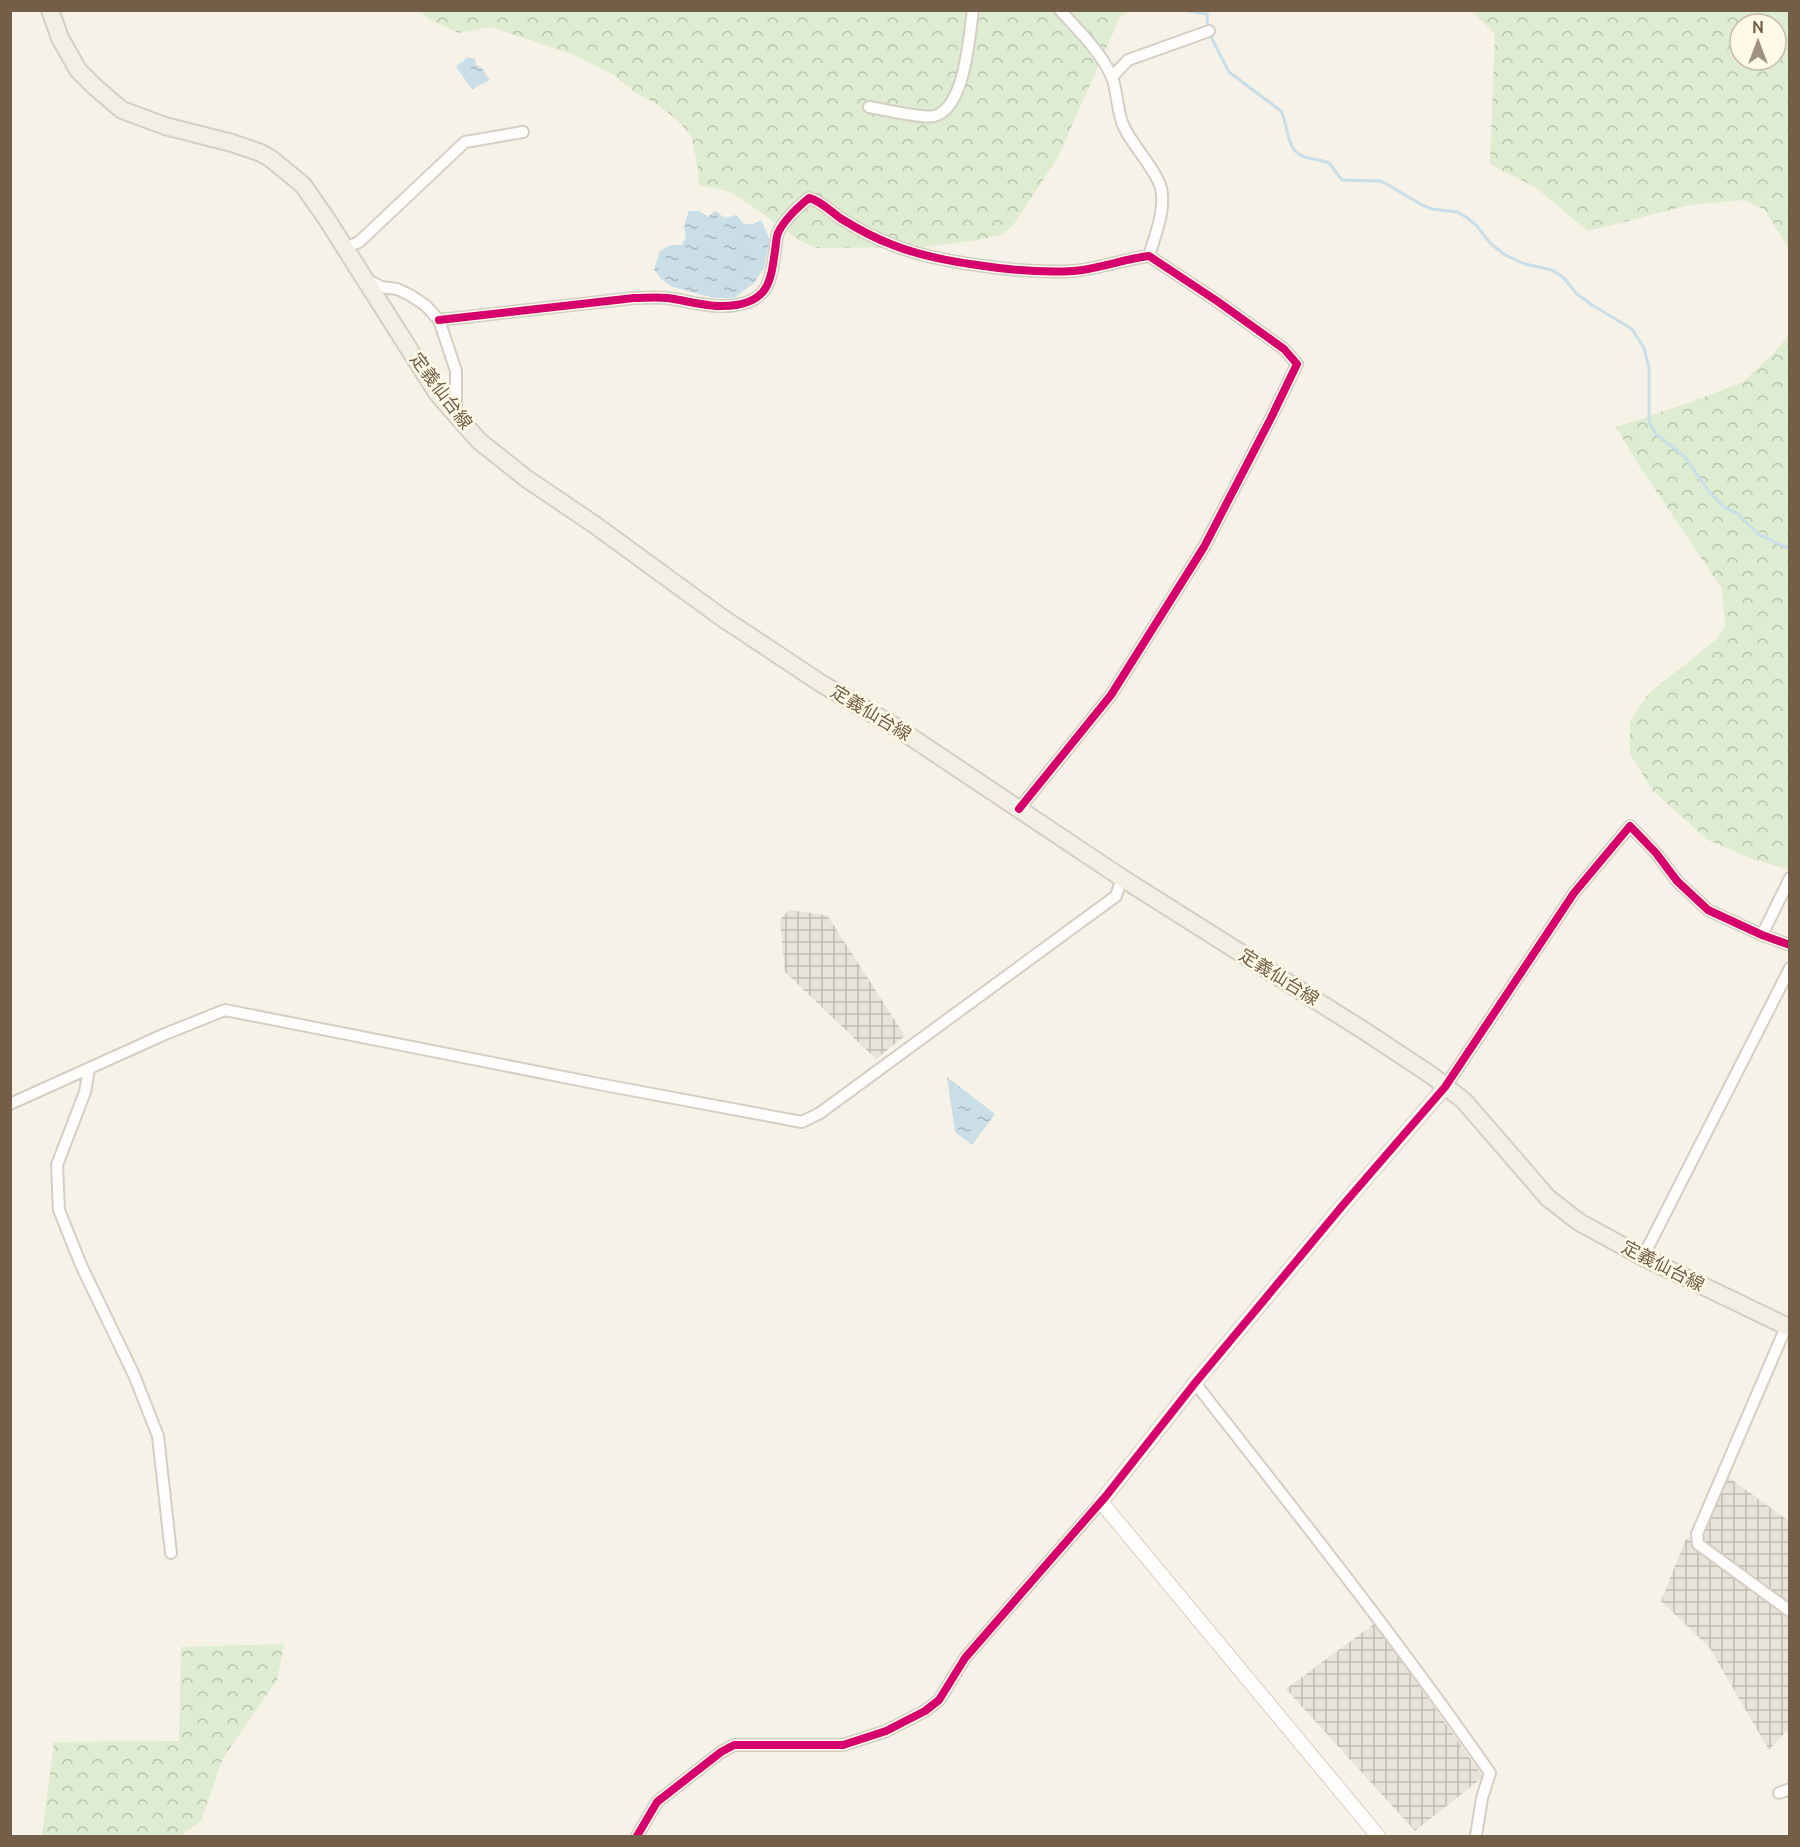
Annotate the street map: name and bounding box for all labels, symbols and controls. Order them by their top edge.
north arrow [1728,12,1788,72]
text: N [1752,18,1764,36]
street label: 定義仙台線 [407,348,477,432]
street label: 定義仙台線 [828,680,915,744]
street label: 定義仙台線 [1236,944,1323,1008]
street label: 定義仙台線 [1619,1236,1708,1294]

